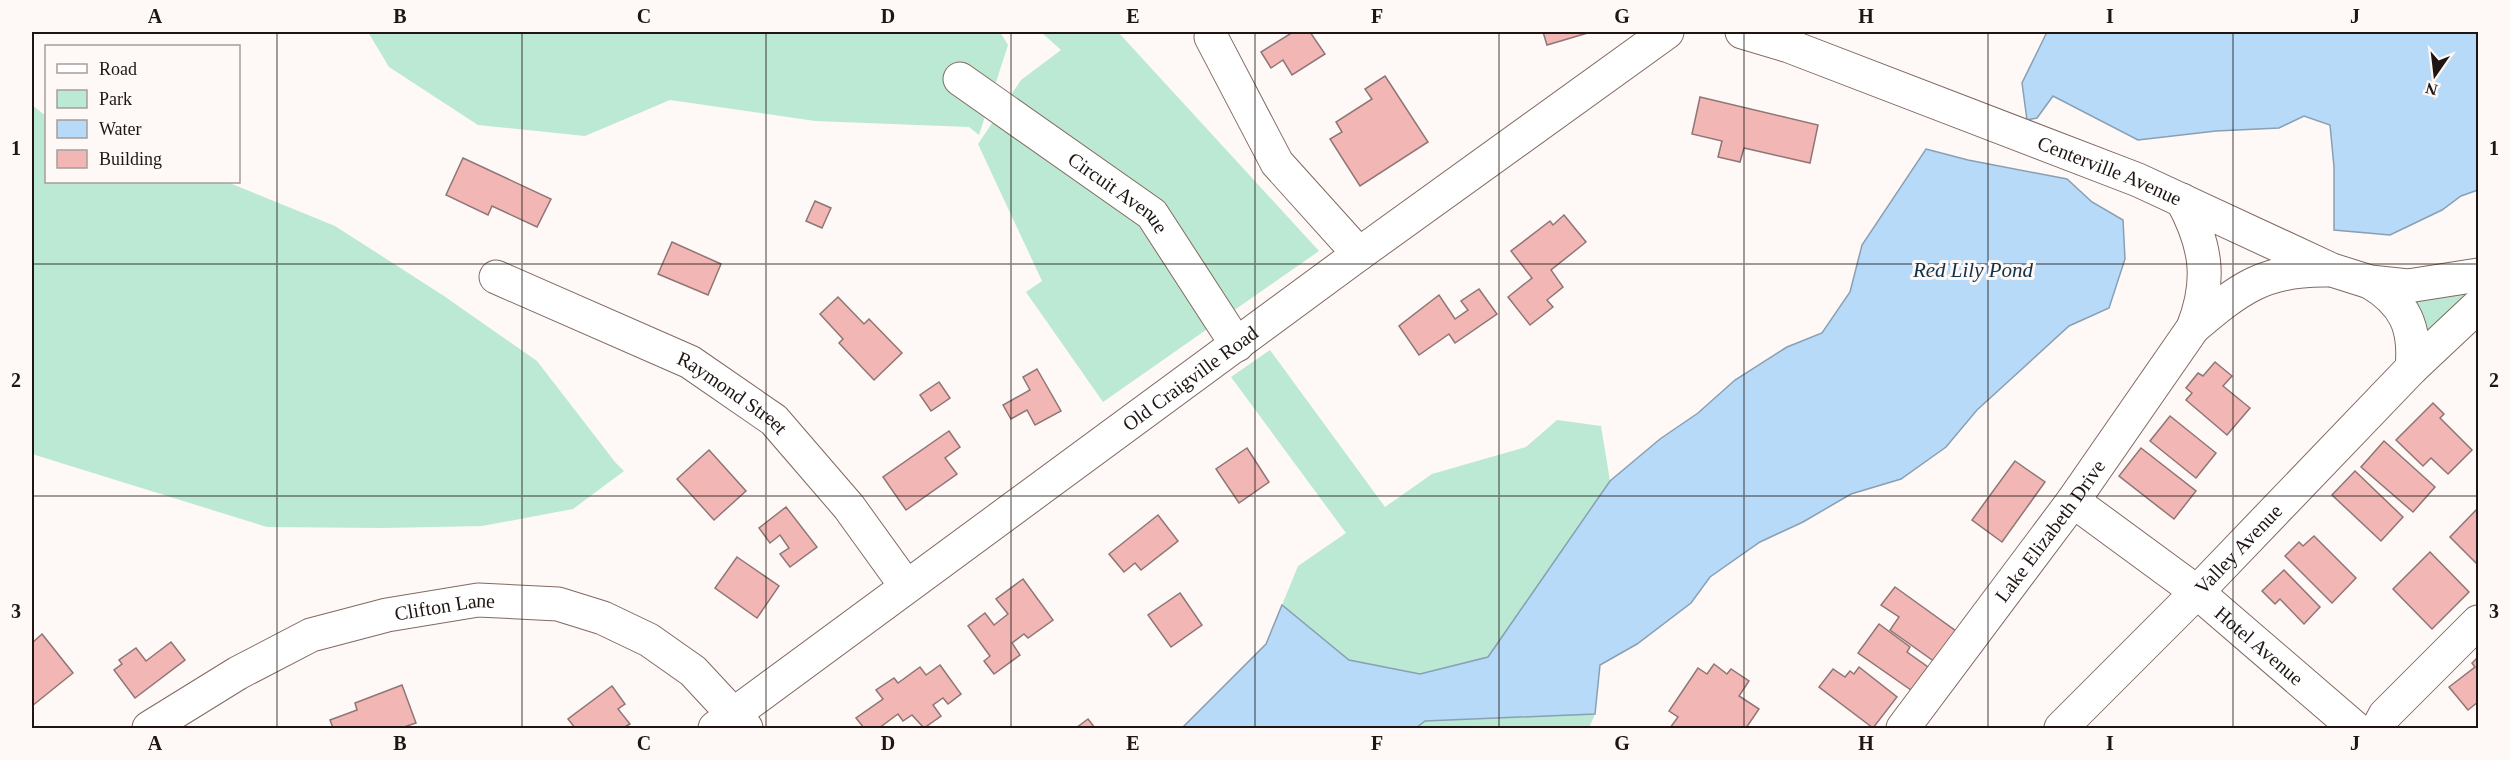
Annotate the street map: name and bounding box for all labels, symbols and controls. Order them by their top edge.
text: A [148,5,163,27]
text: B [393,5,407,27]
text: C [637,5,651,27]
text: D [881,5,895,27]
text: E [1126,5,1140,27]
text: F [1371,5,1383,27]
text: G [1614,5,1630,27]
text: H [1858,5,1874,27]
text: I [2106,5,2114,27]
text: J [2350,5,2360,27]
legend [45,45,240,183]
north arrow [2405,45,2465,105]
text: Road [99,59,137,79]
text: N [2423,79,2439,99]
text: Park [99,89,132,109]
text: Water [99,119,142,139]
street label: Centerville Avenue [2034,131,2185,210]
text: 1 [11,137,21,159]
text: 1 [2489,137,2499,159]
street label: Circuit Avenue [1064,148,1172,237]
text: Building [99,149,162,169]
water label: Red Lily Pond [1912,258,2034,282]
street label: Old Craigville Road [1118,321,1262,435]
street label: Raymond Street [674,347,792,439]
text: 2 [11,369,21,391]
text: 2 [2489,369,2499,391]
street label: Lake Elizabeth Drive [1990,455,2109,606]
street label: Valley Avenue [2190,499,2286,598]
street label: Clifton Lane [393,589,496,625]
text: 3 [11,600,21,622]
text: 3 [2489,600,2499,622]
street label: Hotel Avenue [2211,602,2308,690]
text: A [148,732,163,754]
text: B [393,732,407,754]
text: C [637,732,651,754]
text: D [881,732,895,754]
text: E [1126,732,1140,754]
text: F [1371,732,1383,754]
text: G [1614,732,1630,754]
text: H [1858,732,1874,754]
text: I [2106,732,2114,754]
text: J [2350,732,2360,754]

